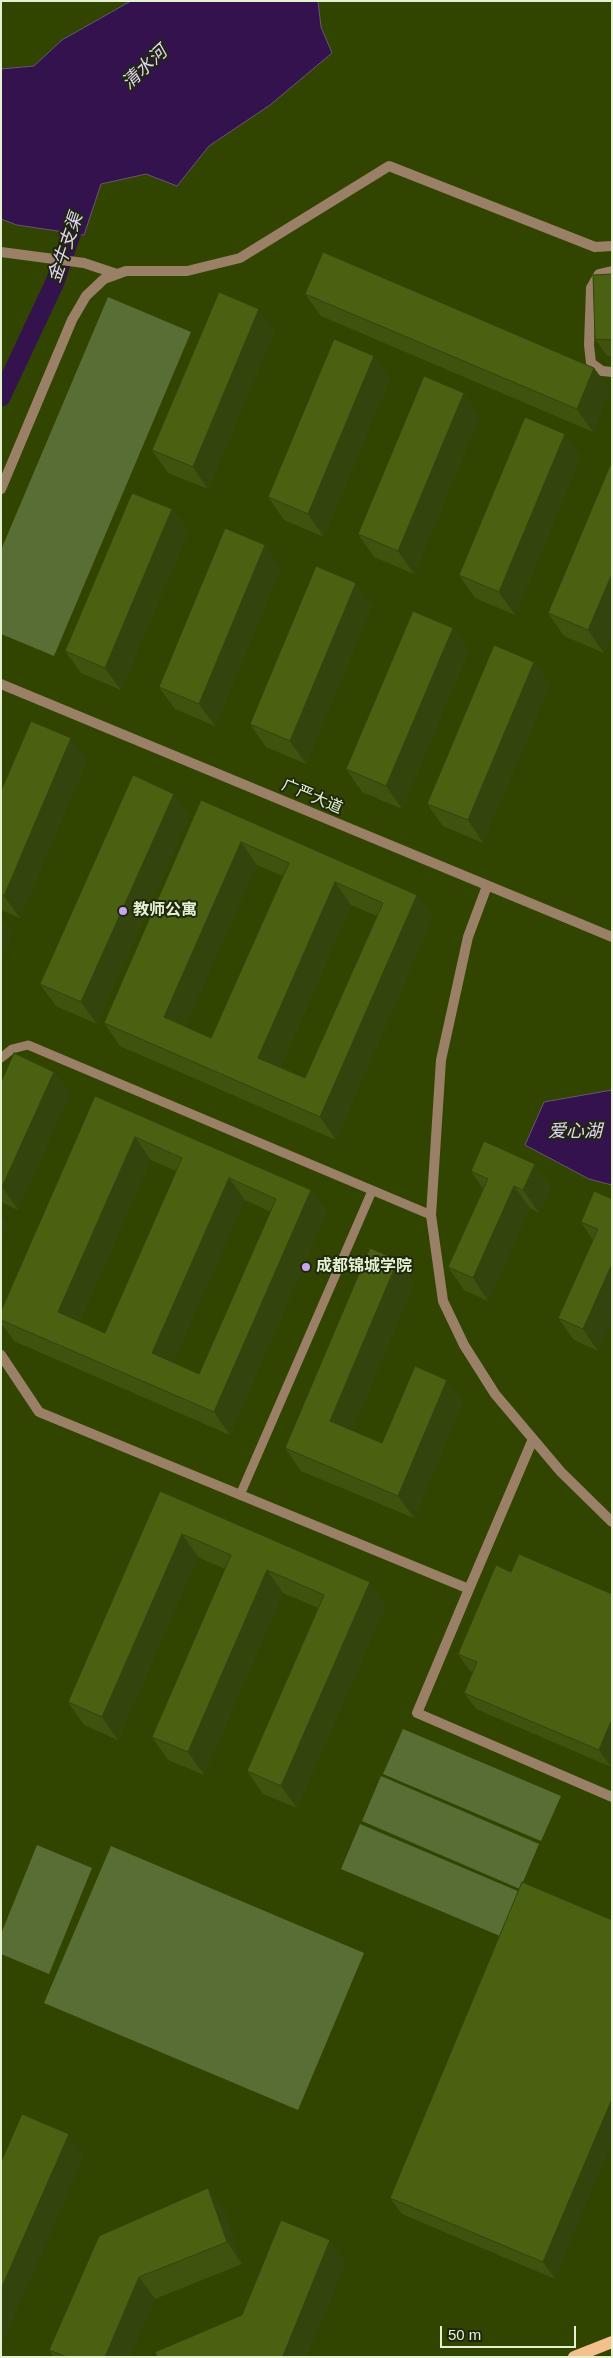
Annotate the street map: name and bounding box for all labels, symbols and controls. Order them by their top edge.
water label: 清水河 [118,42,172,94]
water label: 金牛支渠 [44,210,88,286]
street label: 广严大道 [279,776,345,818]
place label: 教师公寓 [133,901,197,921]
marker: 教师公寓 [117,905,129,917]
water label: 爱心湖 [548,1121,602,1143]
place label: 成都锦城学院 [316,1257,412,1277]
marker: 成都锦城学院 [300,1261,312,1273]
scale bar [443,2316,579,2348]
text: 50 m [448,2326,481,2343]

